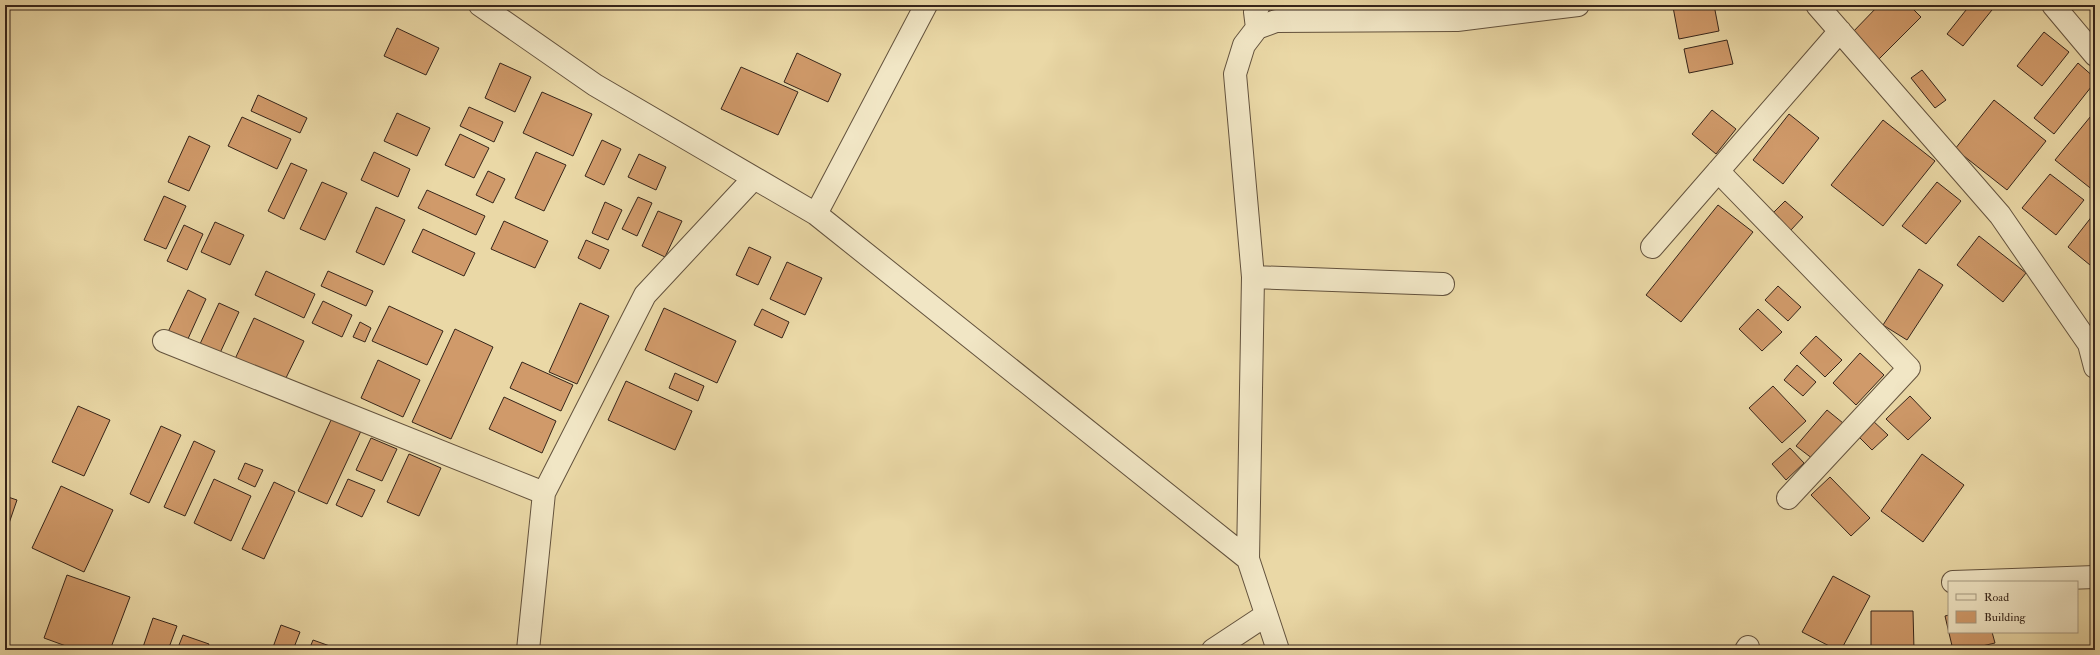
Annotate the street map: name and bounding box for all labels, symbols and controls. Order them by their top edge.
legend [1948,581,2078,633]
text: Road [1984,590,2009,605]
text: Building [1984,610,2027,625]

